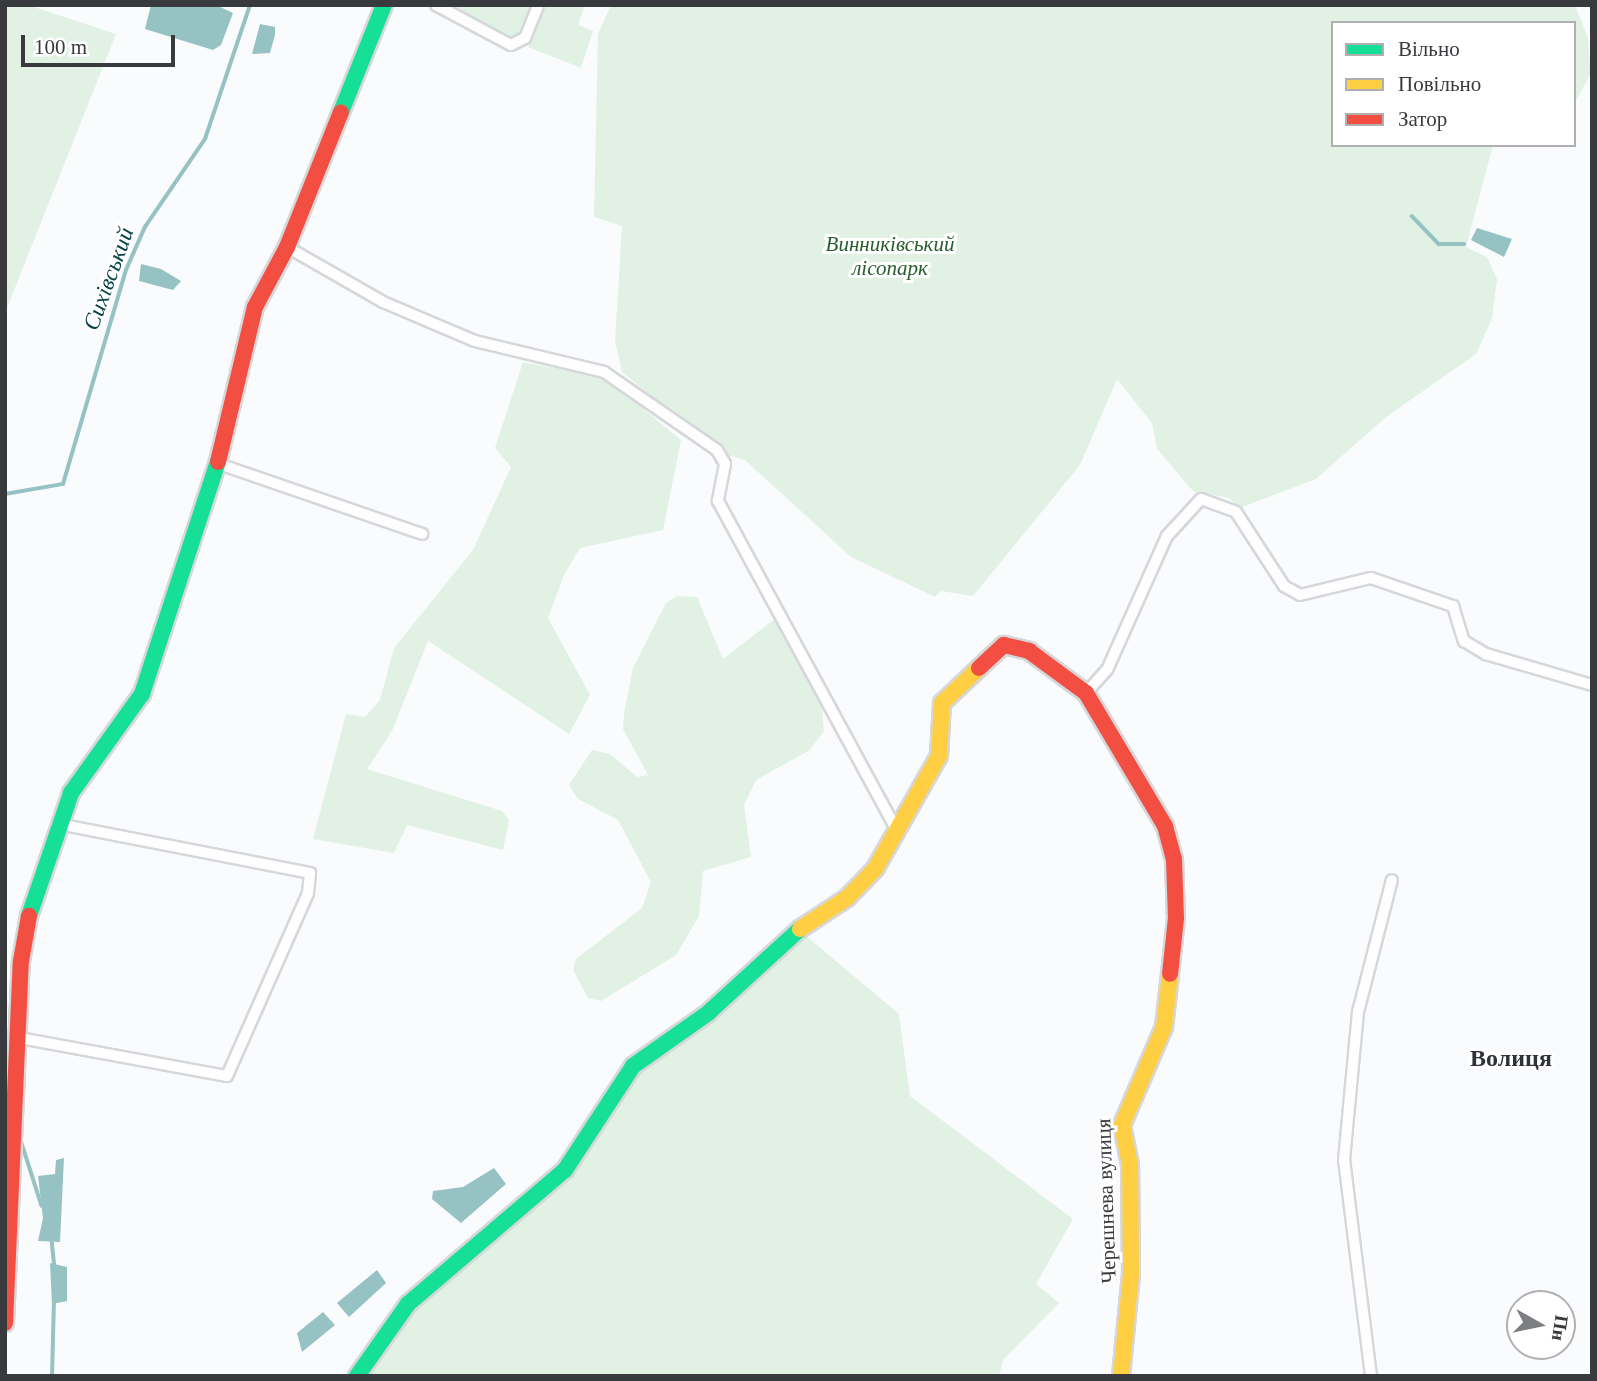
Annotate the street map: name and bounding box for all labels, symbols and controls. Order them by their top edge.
scale bar [24,21,178,65]
legend [1331,21,1576,147]
text: 100 m [34,35,87,59]
text: Вільно [1398,37,1460,61]
text: Повільно [1398,72,1481,96]
text: Затор [1398,107,1447,131]
water label: Сихівський [78,224,140,334]
park label: Винниківський лісопарк [826,231,954,281]
district label: Волиця [1470,1045,1552,1073]
street label: Черешнева вулиця [1091,1118,1121,1284]
north arrow [1506,1290,1576,1360]
text: Пн [1548,1314,1573,1342]

